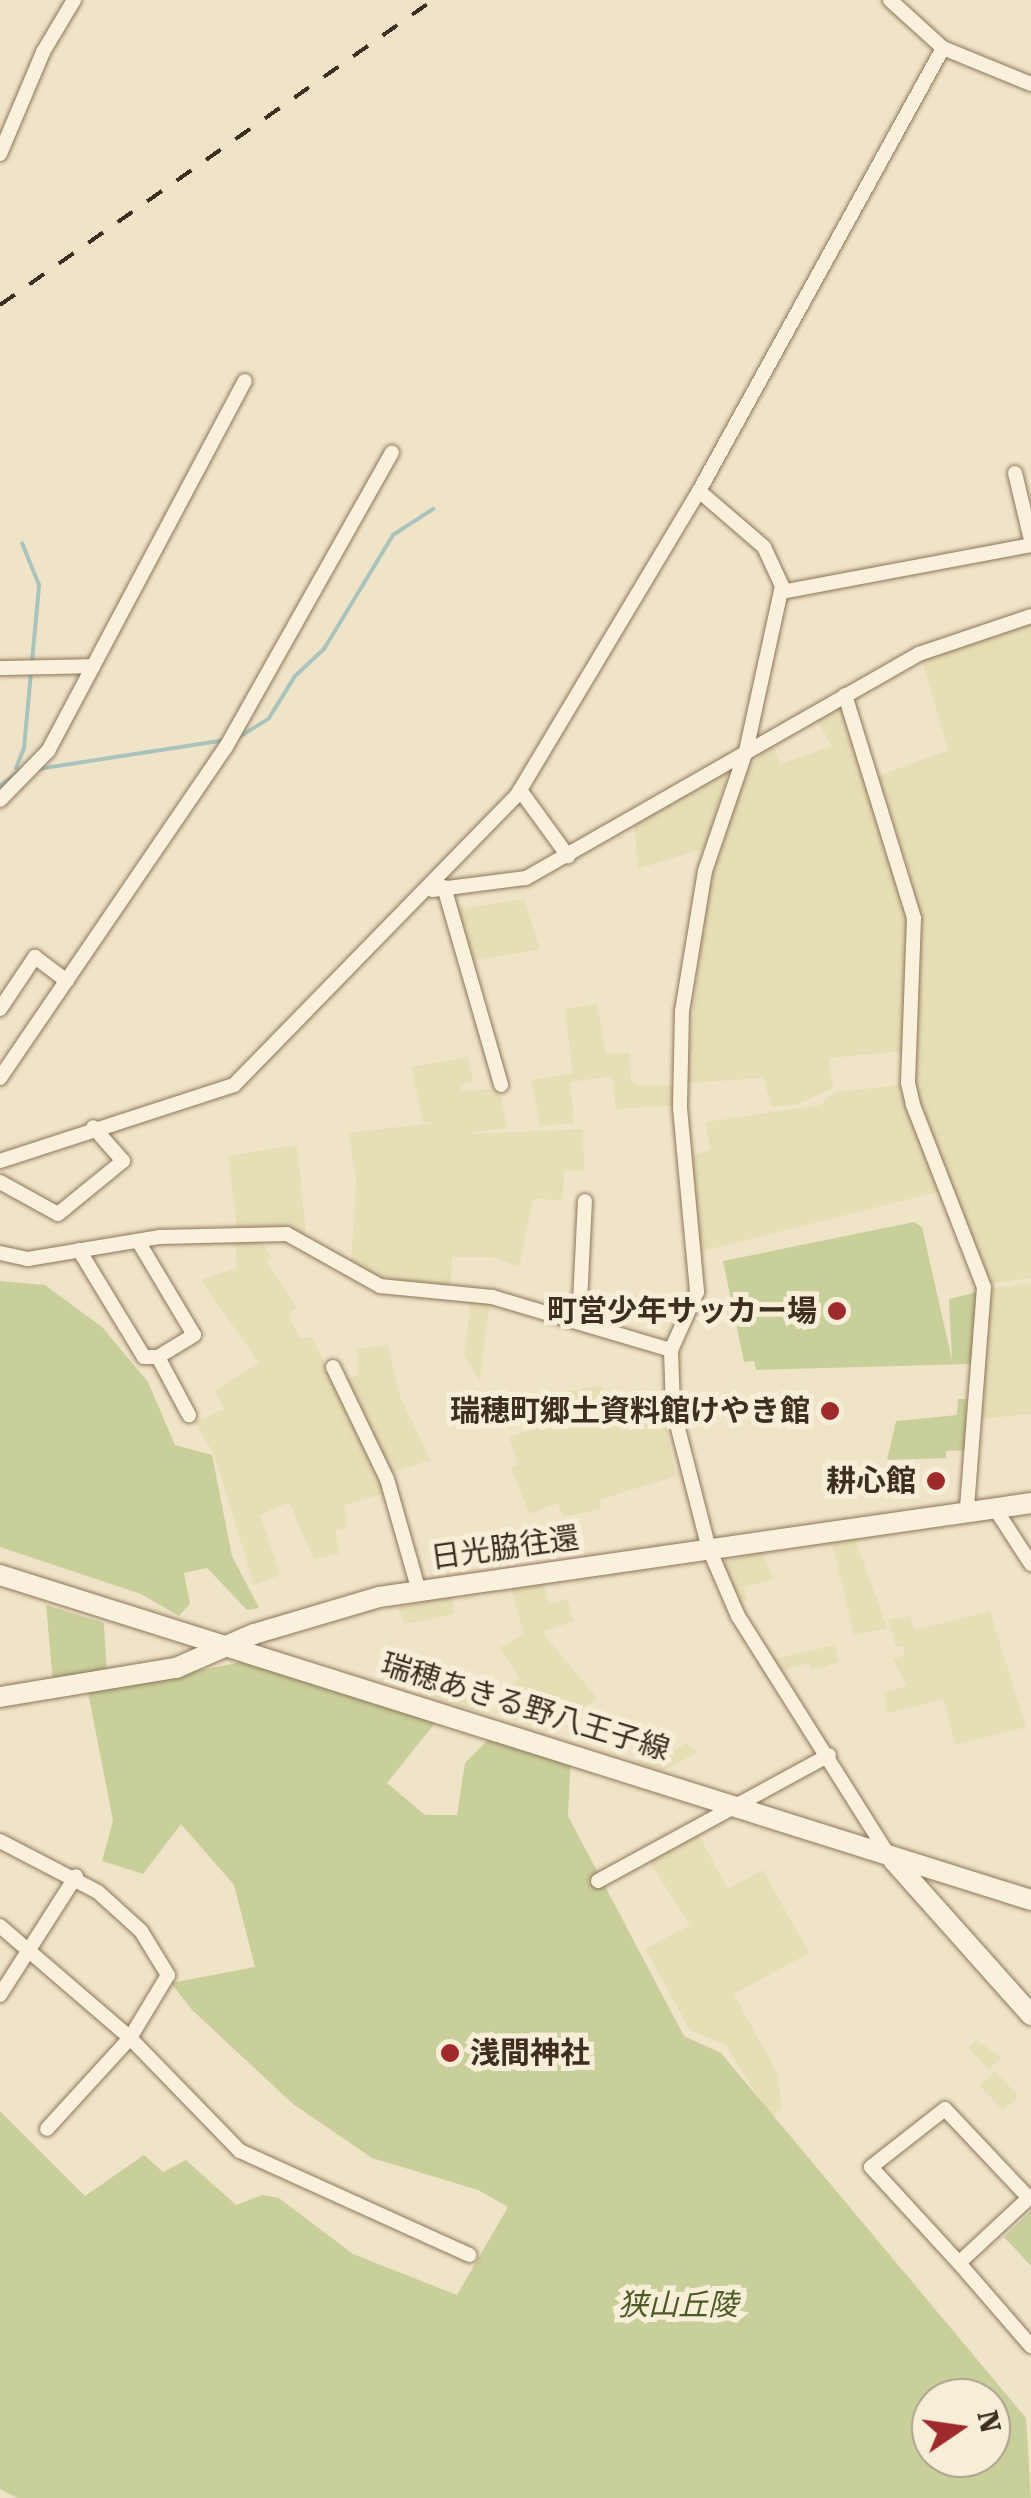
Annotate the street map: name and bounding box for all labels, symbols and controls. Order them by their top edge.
place label: 町営少年サッカー場 [547,1293,817,1329]
marker: 町営少年サッカー場 [826,1300,848,1322]
place label: 瑞穂町郷土資料館けやき館 [450,1393,810,1429]
marker: 瑞穂町郷土資料館けやき館 [819,1400,841,1422]
place label: 耕心館 [826,1463,916,1499]
marker: 耕心館 [925,1470,947,1492]
street label: 日光脇往還 [428,1520,582,1576]
street label: 瑞穂あきる野八王子線 [376,1646,674,1768]
place label: 浅間神社 [470,2035,590,2071]
marker: 浅間神社 [439,2042,461,2064]
park label: 狭山丘陵 [618,2287,738,2323]
north arrow [911,2378,1011,2478]
text: N [970,2407,1007,2436]

